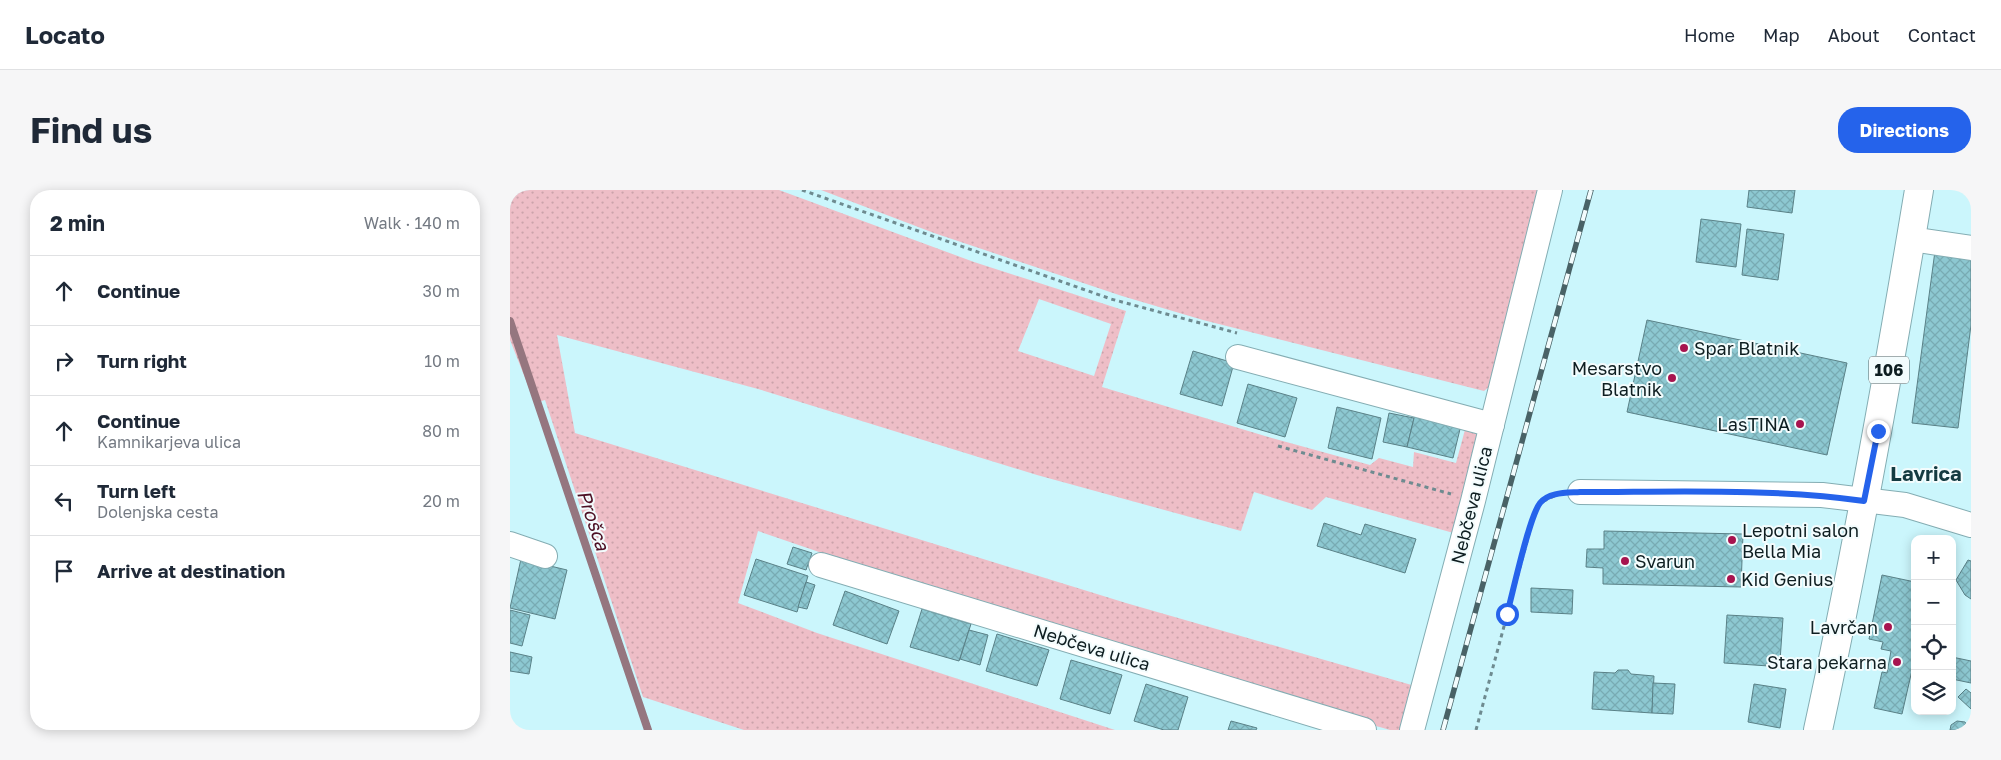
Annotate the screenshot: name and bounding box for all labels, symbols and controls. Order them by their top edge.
text: Locato [25,20,105,49]
text: Home [1684,24,1735,46]
text: Map [1763,24,1800,46]
text: About [1828,24,1880,46]
text: Contact [1908,24,1976,46]
button: Directions [1838,107,1971,153]
text: Find us [30,109,152,151]
text: 2 min [50,210,105,236]
text: Walk · 140 m [364,213,460,233]
icon: ahead [50,277,78,305]
text: Continue [97,279,180,302]
text: 30 m [423,281,460,301]
place label: Spar Blatnik [1694,337,1799,359]
marker: Spar Blatnik [1678,342,1690,354]
icon: right [50,347,78,375]
text: Turn right [97,349,187,372]
text: 10 m [424,351,460,371]
road number: 106 [1869,356,1909,384]
place label: Mesarstvo Blatnik [1572,357,1662,400]
marker: Mesarstvo Blatnik [1666,372,1678,384]
text: Continue [97,409,180,432]
place label: LasTINA [1717,413,1790,435]
icon: ahead [50,417,78,445]
marker: LasTINA [1794,418,1806,430]
route end [1867,420,1890,443]
text: 80 m [422,421,460,441]
text: Kamnikarjeva ulica [97,432,241,452]
street label: Nebčeva ulica [1446,444,1496,566]
district label: Lavrica [1890,461,1962,485]
text: Turn left [97,479,176,502]
icon: left [50,487,78,515]
water label: Prošca [573,487,615,554]
text: 20 m [423,491,460,511]
text: Dolenjska cesta [97,502,219,522]
place label: Lepotni salon Bella Mia [1742,519,1859,562]
marker: Lepotni salon Bella Mia [1726,534,1738,546]
map controls [1911,535,1956,715]
button: + [1911,535,1956,580]
place label: Svarun [1635,550,1695,572]
marker: Svarun [1619,555,1631,567]
icon: arrive [50,557,78,585]
text: Arrive at destination [97,559,285,582]
place label: Kid Genius [1741,568,1833,590]
marker: Kid Genius [1725,573,1737,585]
button: − [1911,580,1956,625]
route start [1496,603,1519,626]
place label: Lavrčan [1810,616,1878,638]
street label: Nebčeva ulica [1031,619,1153,675]
marker: Lavrčan [1882,621,1894,633]
button: locate [1911,625,1956,670]
place label: Stara pekarna [1767,651,1887,673]
marker: Stara pekarna [1891,656,1903,668]
button: layers [1911,670,1956,715]

